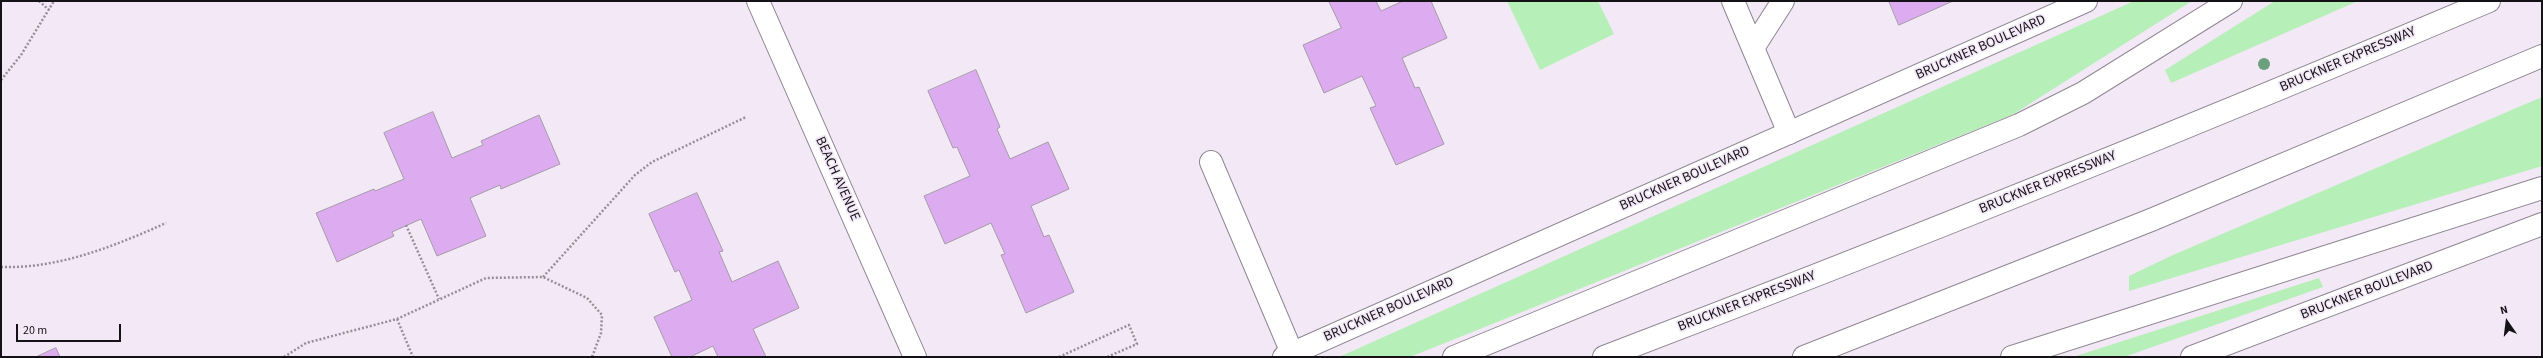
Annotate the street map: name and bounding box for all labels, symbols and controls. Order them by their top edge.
street label: BRUCKNER BOULEVARD [1913,12,2049,84]
street label: BRUCKNER EXPRESSWAY [2277,24,2419,96]
street label: BEACH AVENUE [811,134,863,224]
street label: BRUCKNER BOULEVARD [1617,143,1753,215]
street label: BRUCKNER EXPRESSWAY [1977,148,2119,218]
street label: BRUCKNER BOULEVARD [2298,258,2436,324]
street label: BRUCKNER EXPRESSWAY [1676,268,1818,336]
street label: BRUCKNER BOULEVARD [1321,274,1457,346]
north arrow [2487,302,2527,342]
text: N [2499,302,2509,318]
scale bar [18,316,123,342]
text: 20 m [23,322,47,339]

